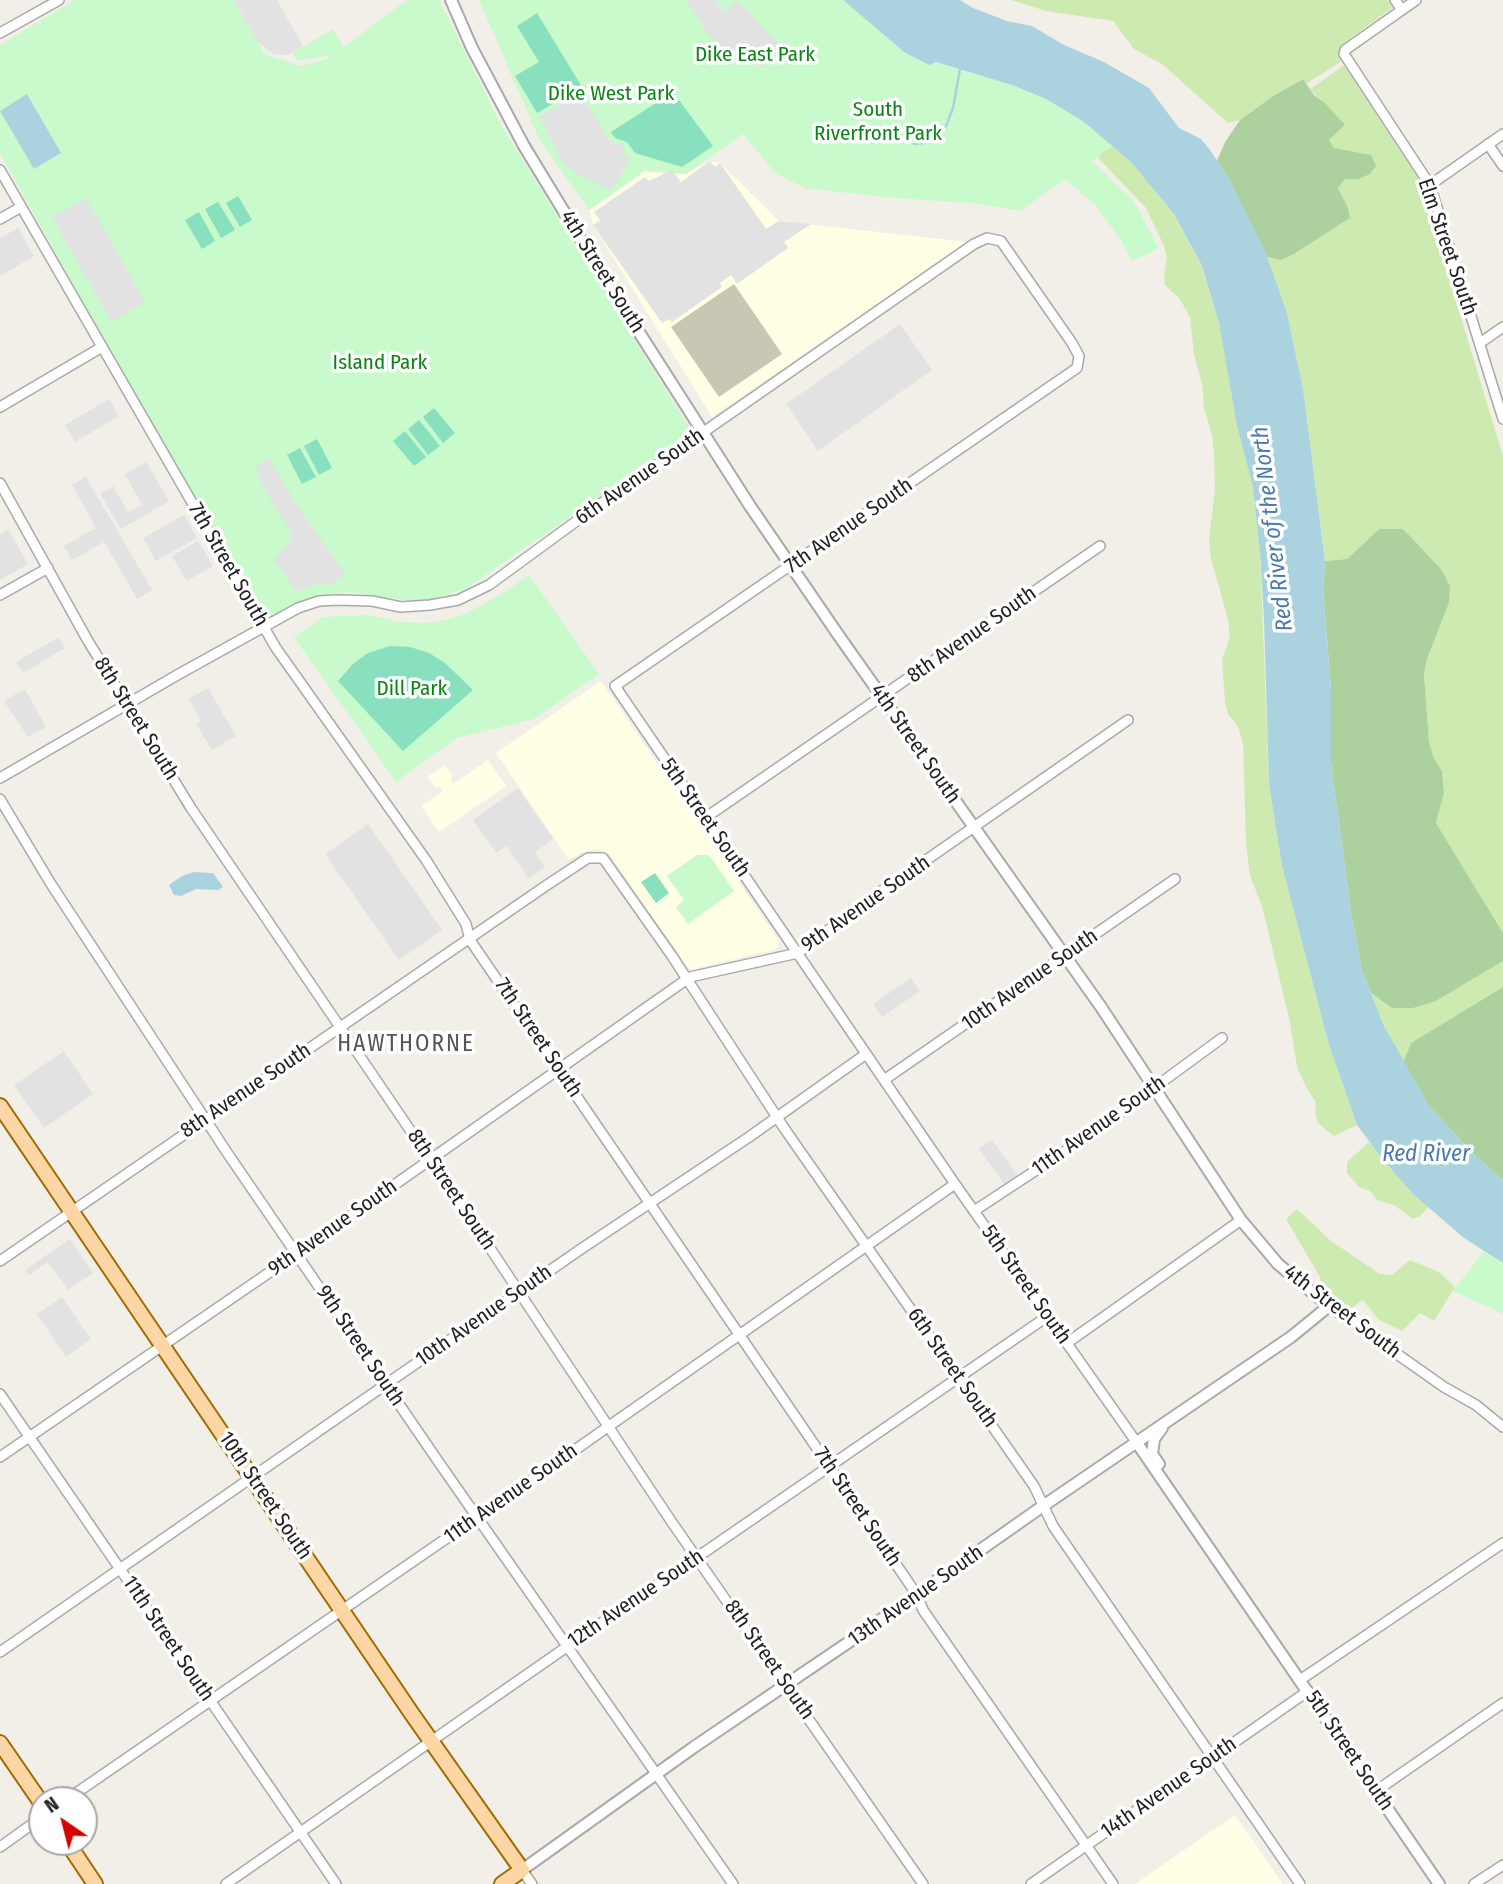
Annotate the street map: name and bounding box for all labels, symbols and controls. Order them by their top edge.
park label: Dike East Park [695,42,815,68]
park label: Dike West Park [548,81,674,107]
park label: South Riverfront Park [814,97,942,147]
street label: Elm Street South [1412,175,1482,319]
street label: 4th Street South [554,206,650,338]
park label: Island Park [333,350,427,376]
street label: 6th Avenue South [571,423,709,531]
water label: Red River of the North [1247,425,1299,633]
street label: 7th Avenue South [780,473,918,579]
street label: 7th Street South [183,499,273,631]
street label: 8th Avenue South [903,581,1041,689]
street label: 8th Street South [88,653,184,785]
park label: Dill Park [377,676,447,702]
street label: 4th Street South [865,679,965,809]
street label: 5th Street South [655,754,755,882]
street label: 9th Avenue South [797,850,935,958]
street label: 10th Avenue South [957,924,1103,1036]
street label: 7th Street South [489,974,587,1102]
district label: HAWTHORNE [338,1031,474,1059]
street label: 8th Avenue South [176,1038,316,1144]
street label: 11th Avenue South [1027,1071,1171,1181]
street label: 8th Street South [401,1125,501,1255]
water label: Red River [1382,1141,1470,1169]
street label: 9th Avenue South [264,1174,402,1282]
street label: 5th Street South [976,1221,1076,1349]
street label: 10th Avenue South [411,1260,557,1372]
street label: 4th Street South [1279,1260,1405,1364]
street label: 9th Street South [310,1281,410,1411]
street label: 6th Street South [901,1303,1003,1433]
street label: 10th Street South [213,1427,317,1565]
street label: 11th Avenue South [439,1439,583,1549]
street label: 7th Street South [808,1443,906,1571]
street label: 13th Avenue South [844,1540,988,1652]
street label: 12th Avenue South [563,1544,709,1654]
street label: 11th Street South [117,1571,219,1707]
street label: 8th Street South [718,1595,820,1725]
street label: 5th Street South [1300,1686,1398,1816]
street label: 14th Avenue South [1096,1732,1242,1844]
north arrow [28,1786,98,1856]
text: N [41,1792,63,1818]

